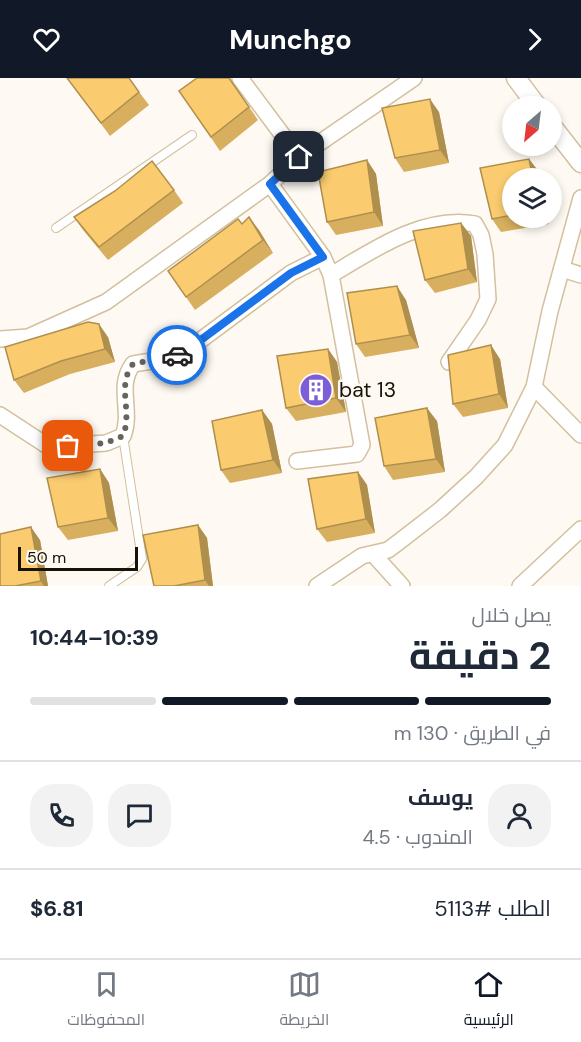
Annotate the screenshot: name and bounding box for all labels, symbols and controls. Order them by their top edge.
text: Munchgo [229,22,352,57]
icon: heart [30,23,63,56]
icon: forward [518,23,551,56]
north arrow [502,96,562,156]
map controls [502,96,562,228]
pin [273,131,324,182]
icon: home [282,140,315,173]
button: layers [502,168,562,228]
courier [147,325,207,385]
icon: car [161,339,194,372]
building icon: bat 13 [298,372,334,408]
place label: bat 13 [339,376,396,404]
pin [42,420,93,471]
icon: bag [51,429,84,462]
scale bar [18,544,138,571]
text: 50 m [27,547,66,568]
text: يصل خلال [471,602,551,628]
text: 10:39–10:44 [30,623,159,652]
text: 2 دقيقة [409,630,551,681]
text: في الطريق · 130 m [394,720,551,746]
text: يوسف [408,783,473,812]
button: phone [30,784,93,847]
button: chat [108,784,171,847]
button: person [488,784,551,847]
text: المندوب · 4.5 [362,824,473,850]
text: $6.81 [30,894,84,923]
text: الطلب #5113 [434,894,551,923]
tab: المحفوظات [67,968,145,1034]
tab: الخريطة [279,968,329,1034]
tab: الرئيسية [464,968,514,1034]

